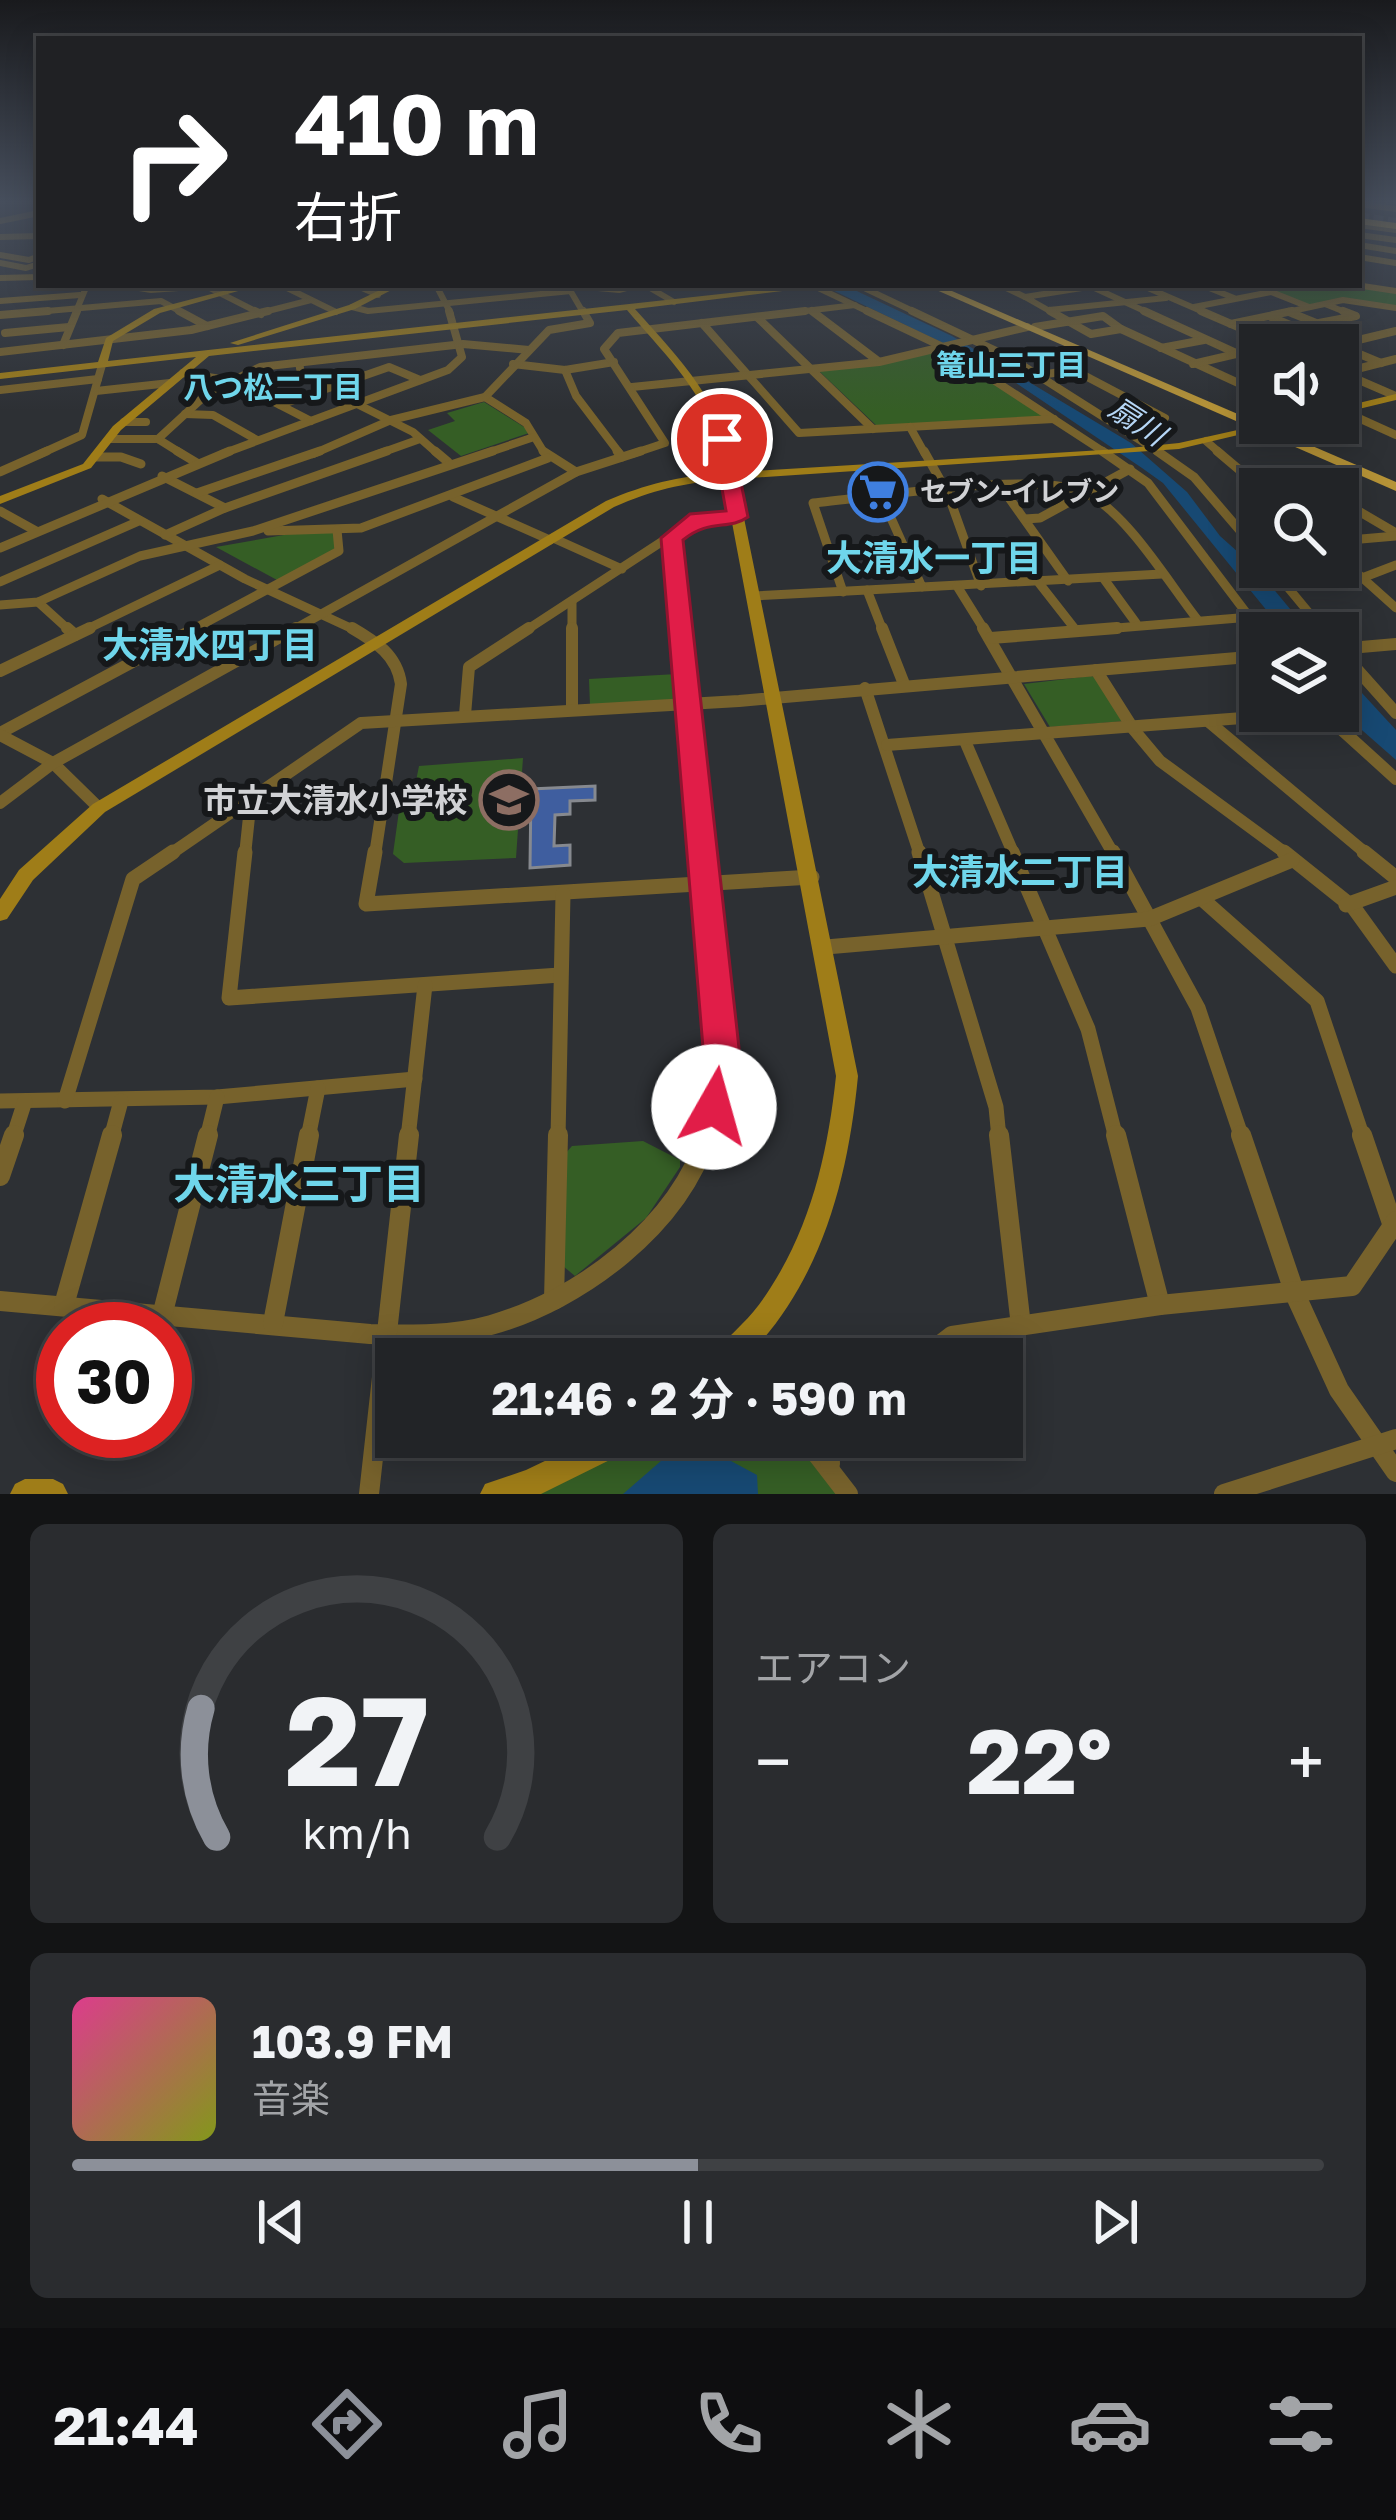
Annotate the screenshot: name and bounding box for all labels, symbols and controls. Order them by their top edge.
text: 410 m [294,73,539,173]
icon: right [96,84,252,240]
text: 右折 [294,184,402,249]
map controls [1239,324,1359,732]
button: sound [1239,324,1359,444]
district label: 篭山三丁目 [936,347,1086,383]
district label: 八つ松二丁目 [183,369,363,405]
pin [671,388,773,490]
water label: 扇川 [1103,390,1175,454]
icon: arrive [689,406,755,472]
supermarket icon: セブン-イレブン [847,461,909,523]
button: search [1239,468,1359,588]
place label: セブン-イレブン [920,475,1119,507]
district label: 大清水一丁目 [826,536,1042,579]
button: layers [1239,612,1359,732]
district label: 大清水四丁目 [102,623,318,666]
school or university icon: 市立大清水小学校 [478,769,540,831]
place label: 市立大清水小学校 [203,780,467,819]
district label: 大清水二丁目 [912,850,1128,893]
position arrow [651,1044,777,1170]
district label: 大清水三丁目 [173,1158,425,1208]
speed limit sign: 30 [36,1302,192,1458]
text: 21:46 · 2 分 · 590 m [491,1371,907,1425]
text: エアコン [755,1644,911,1691]
text: 27 [284,1664,429,1813]
text: 22° [967,1706,1112,1814]
text: − [755,1721,791,1801]
text: + [1288,1721,1324,1801]
text: km/h [302,1806,411,1857]
text: 103.9 FM [252,2014,453,2068]
text: 音楽 [252,2075,330,2122]
icon: previous [248,2189,314,2255]
icon: pause [665,2189,731,2255]
icon: next [1082,2189,1148,2255]
icon: directions [305,2382,389,2466]
icon: music [496,2382,580,2466]
icon: phone [687,2382,771,2466]
icon: climate [877,2382,961,2466]
icon: car [1068,2382,1152,2466]
icon: filters [1259,2382,1343,2466]
text: 21:44 [53,2392,199,2457]

